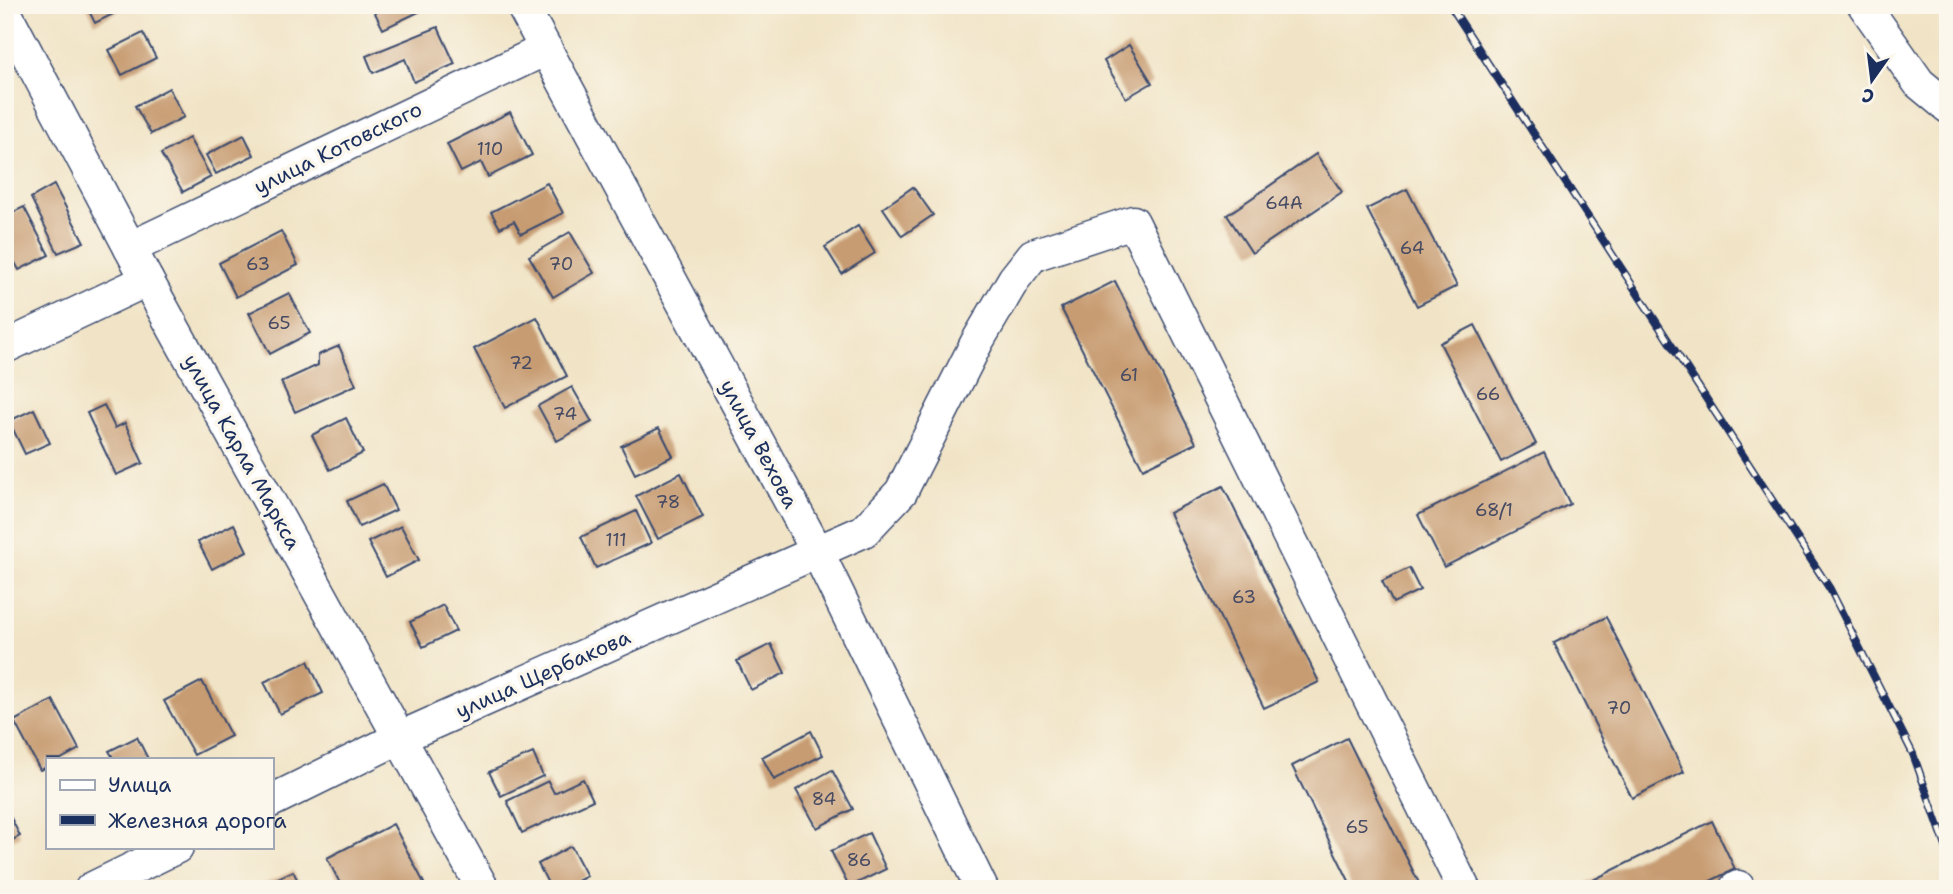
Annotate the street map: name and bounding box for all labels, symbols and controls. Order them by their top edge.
north arrow [1838,46,1908,116]
text: С [1859,82,1877,110]
street label: улица Котовского [249,95,427,201]
house number: 110 [477,137,503,161]
house number: 64А [1265,191,1303,215]
house number: 64 [1400,236,1424,260]
house number: 63 [246,252,270,276]
house number: 70 [549,252,573,276]
house number: 65 [268,311,290,335]
street label: улица Карла Маркса [177,349,307,555]
house number: 72 [509,351,533,375]
house number: 61 [1120,363,1138,387]
street label: улица Вехова [713,375,805,513]
house number: 66 [1476,382,1500,406]
house number: 74 [553,402,577,426]
house number: 78 [656,490,680,514]
house number: 68/1 [1475,498,1513,522]
house number: 111 [605,528,627,552]
house number: 63 [1232,585,1256,609]
street label: улица Щербакова [451,623,635,725]
house number: 70 [1607,696,1631,720]
legend [46,758,273,848]
text: Улица [108,771,171,799]
house number: 84 [812,787,836,811]
text: Железная дорога [108,807,287,835]
house number: 65 [1346,815,1368,839]
house number: 86 [847,848,871,872]

